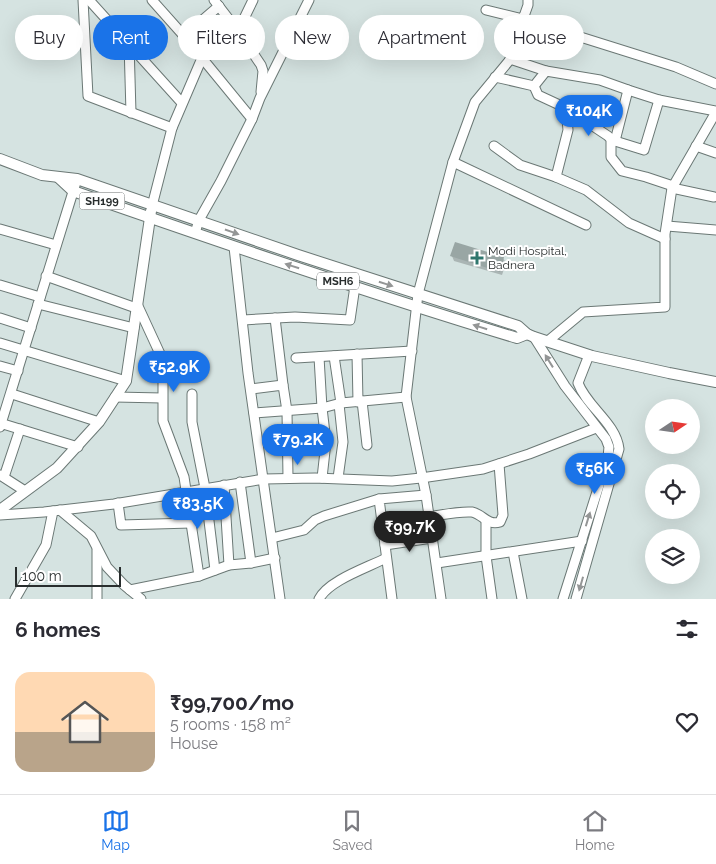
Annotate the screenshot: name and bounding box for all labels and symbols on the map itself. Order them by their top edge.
pin: ₹104K [554,94,624,137]
road number: SH199 [80,192,124,210]
one-way arrow [225,228,240,236]
place label: Modi Hospital, Badnera [488,244,567,272]
marker: Modi Hospital, Badnera [470,251,484,265]
one-way arrow [285,262,300,269]
road number: MSH6 [317,272,359,290]
one-way arrow [378,281,393,288]
one-way arrow [473,322,488,330]
pin: ₹52.9K [133,350,215,393]
one-way arrow [545,355,554,368]
north arrow [645,399,700,454]
pin: ₹79.2K [257,424,339,466]
pin: ₹56K [565,452,625,495]
pin: ₹83.5K [157,488,239,530]
pin: ₹99.7K [369,510,451,553]
one-way arrow [585,512,593,527]
scale bar [15,564,121,587]
one-way arrow [576,577,584,592]

